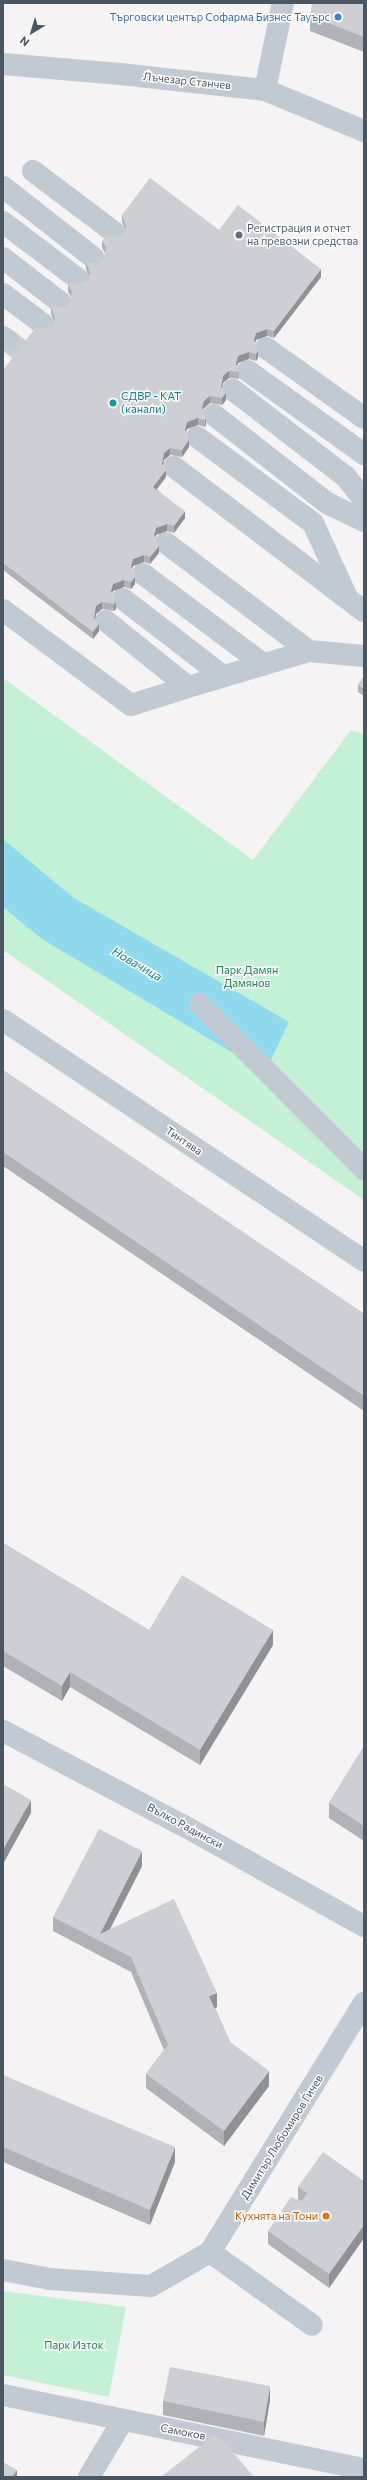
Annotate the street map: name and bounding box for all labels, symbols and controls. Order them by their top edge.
place label: Търговски център Софарма Бизнес Тауърс [109,10,330,24]
north arrow [12,12,52,52]
marker: Търговски център Софарма Бизнес Тауърс [333,12,343,22]
text: N [17,34,32,50]
street label: Лъчезар Станчев [142,70,232,92]
place label: Регистрация и отчет на превозни средства [247,222,358,248]
marker: Регистрация и отчет на превозни средства [234,230,244,240]
place label: СДВР - КАТ (канали) [121,390,181,416]
marker: СДВР - КАТ (канали) [108,398,118,408]
water label: Новачица [109,944,165,984]
park label: Парк Дамян Дамянов [216,964,278,990]
street label: Тинтява [163,1124,205,1158]
street label: Вълко Радински [145,1800,225,1852]
street label: Димитър Любомиров Гичев [238,2072,326,2202]
place label: Кухнята на Тони [235,2209,318,2223]
marker: Кухнята на Тони [321,2211,331,2221]
park label: Парк Изток [44,2338,104,2352]
street label: Самоков [159,2421,207,2443]

